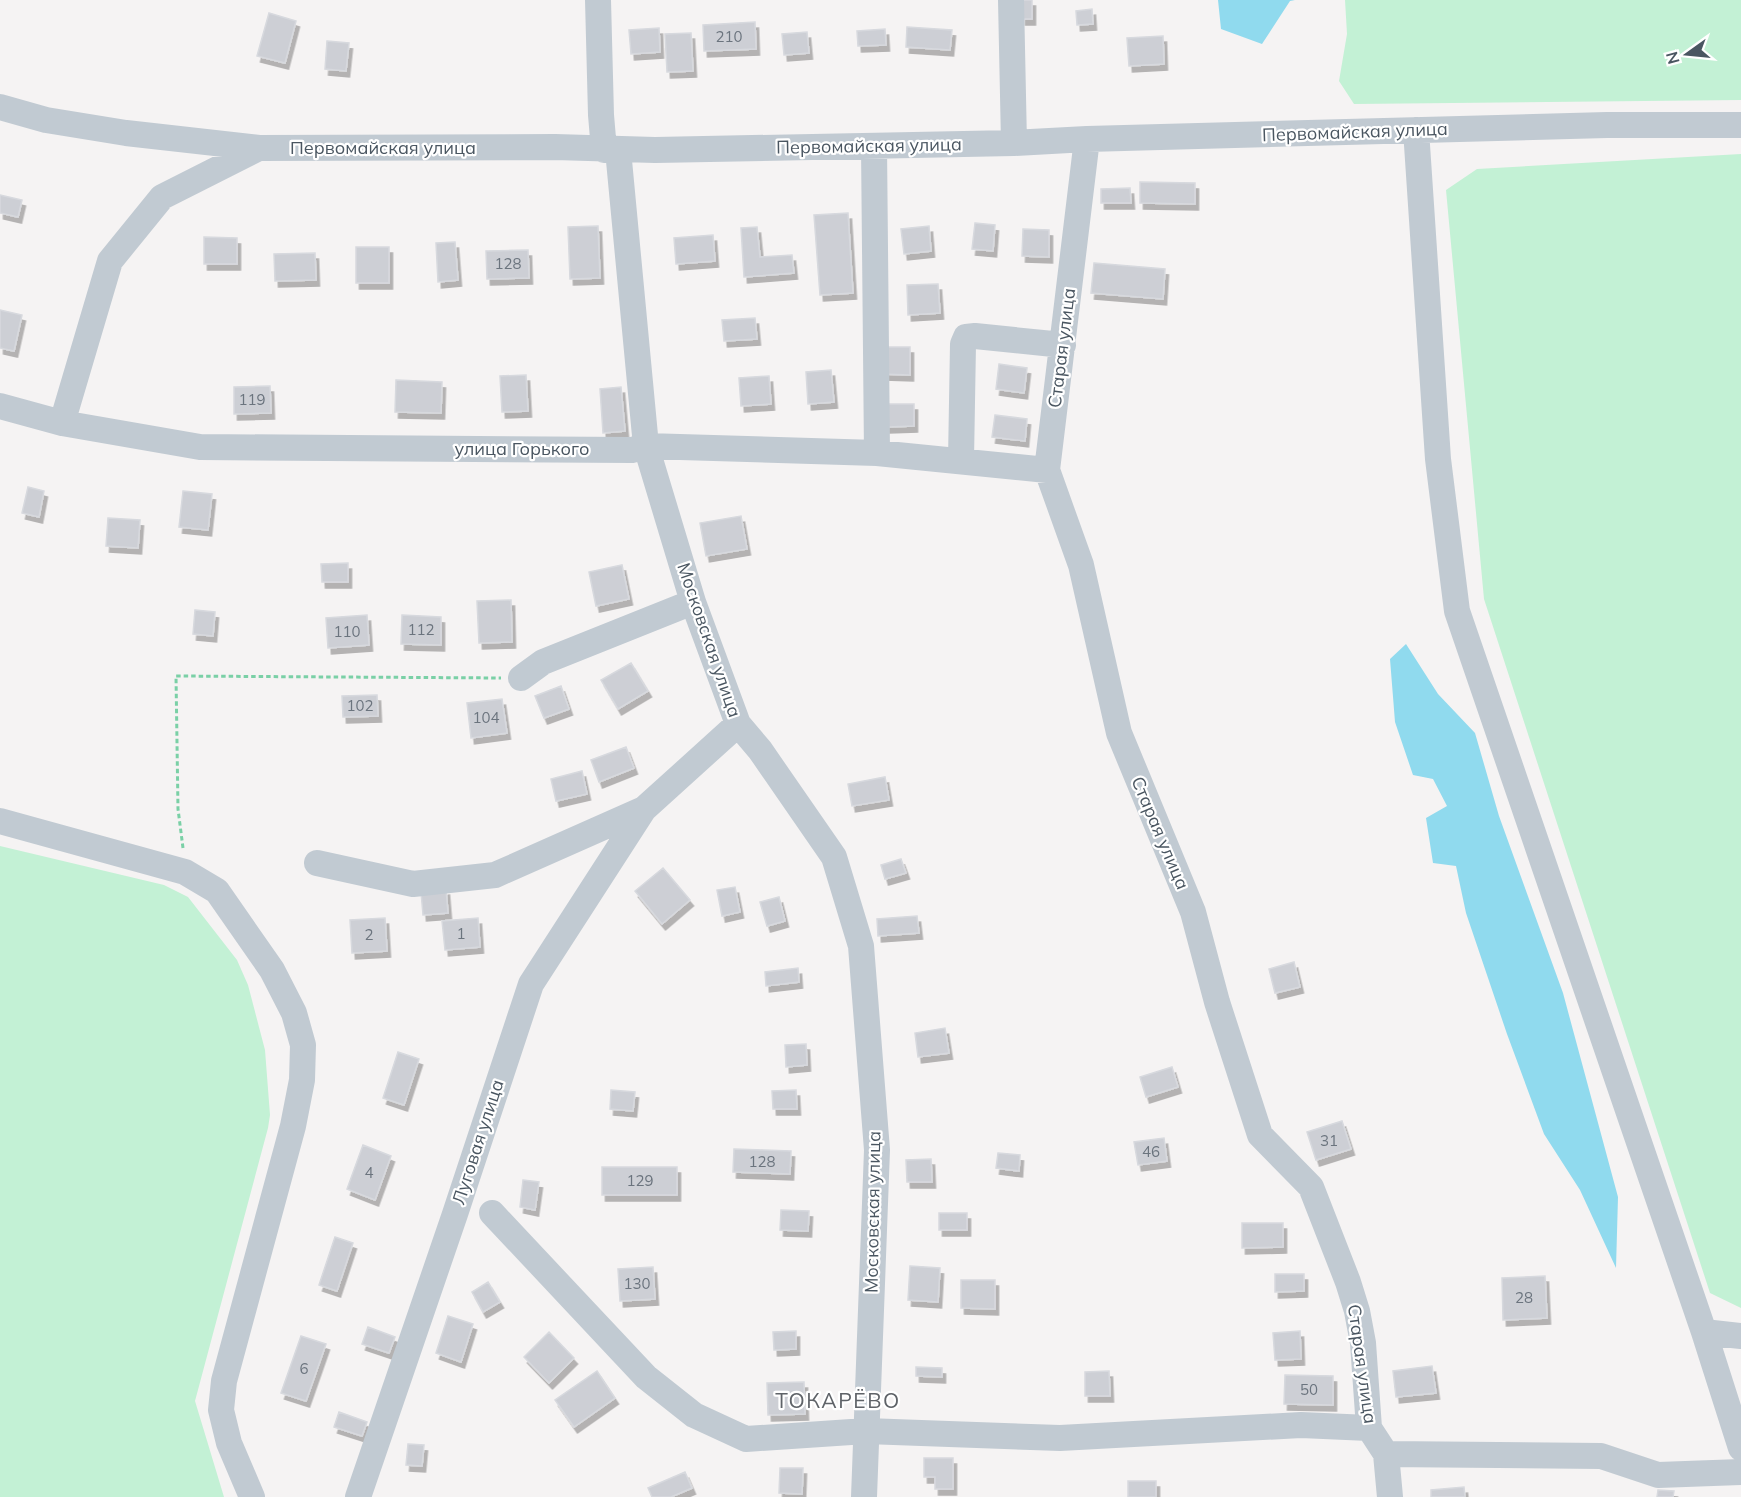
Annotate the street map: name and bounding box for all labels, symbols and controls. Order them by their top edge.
north arrow [1657,24,1717,84]
house number: 210 [715,27,743,46]
text: N [1661,49,1684,66]
street label: Первомайская улица [1262,117,1448,146]
street label: Первомайская улица [776,132,962,159]
street label: Первомайская улица [290,136,476,159]
house number: 128 [494,254,522,273]
street label: Старая улица [1043,287,1080,409]
house number: 119 [238,390,266,409]
street label: улица Горького [455,437,589,460]
street label: Московская улица [672,560,747,720]
house number: 112 [407,620,435,639]
house number: 110 [333,622,361,641]
house number: 102 [346,696,374,715]
house number: 104 [472,708,500,727]
street label: Старая улица [1126,773,1195,893]
house number: 1 [456,924,466,943]
house number: 2 [364,925,374,944]
street label: Луговая улица [447,1076,509,1207]
street label: Московская улица [860,1131,885,1293]
house number: 31 [1320,1131,1338,1150]
house number: 46 [1142,1142,1160,1161]
house number: 128 [748,1152,776,1171]
house number: 4 [364,1163,374,1182]
house number: 129 [626,1171,654,1190]
house number: 130 [623,1274,651,1293]
house number: 28 [1515,1288,1533,1307]
street label: Старая улица [1343,1303,1382,1425]
house number: 6 [299,1359,309,1378]
house number: 50 [1300,1380,1318,1399]
district label: ТОКАРЁВО [775,1387,901,1413]

